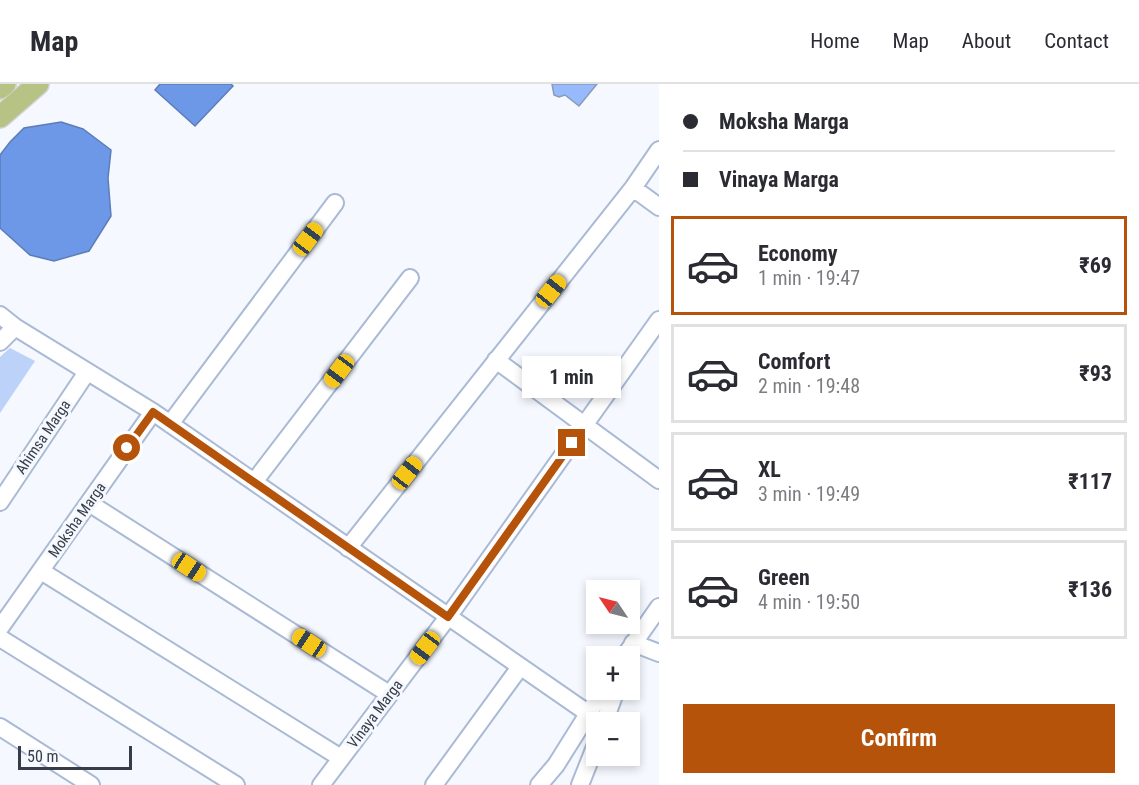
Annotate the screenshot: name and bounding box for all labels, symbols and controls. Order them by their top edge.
text: Map [30,25,78,58]
text: Home [810,29,860,53]
text: Map [893,29,929,53]
text: About [962,29,1011,53]
text: Contact [1044,29,1109,53]
text: Moksha Marga [719,109,849,134]
text: Vinaya Marga [719,167,839,192]
car [290,219,326,259]
icon: car [686,239,740,293]
text: Economy [758,241,838,266]
text: ₹69 [1079,253,1112,278]
text: 1 min · 19:47 [758,266,860,290]
car [533,271,569,311]
icon: car [686,347,740,401]
text: Comfort [758,349,831,374]
car [321,351,357,391]
callout: 1 min [522,356,622,398]
text: ₹93 [1079,361,1112,386]
text: 1 min [549,365,594,389]
text: 2 min · 19:48 [758,374,860,398]
street label: Ahimsa Marga [12,396,74,478]
route end [558,429,585,456]
route start [113,434,140,461]
car [389,453,425,493]
icon: car [686,455,740,509]
text: XL [758,457,781,482]
text: ₹117 [1068,469,1112,494]
street label: Moksha Marga [44,479,110,561]
text: 3 min · 19:49 [758,482,860,506]
car [169,550,209,584]
icon: car [686,563,740,617]
text: Green [758,565,810,590]
text: ₹136 [1068,577,1112,602]
north arrow [586,580,640,634]
map controls [586,580,640,766]
text: 4 min · 19:50 [758,590,860,614]
car [289,626,329,660]
car [407,628,443,668]
button: + [586,646,640,700]
street label: Vinaya Marga [344,676,406,752]
button: Confirm [683,704,1115,773]
button: − [586,712,640,766]
scale bar [18,743,132,770]
text: 50 m [27,747,59,766]

